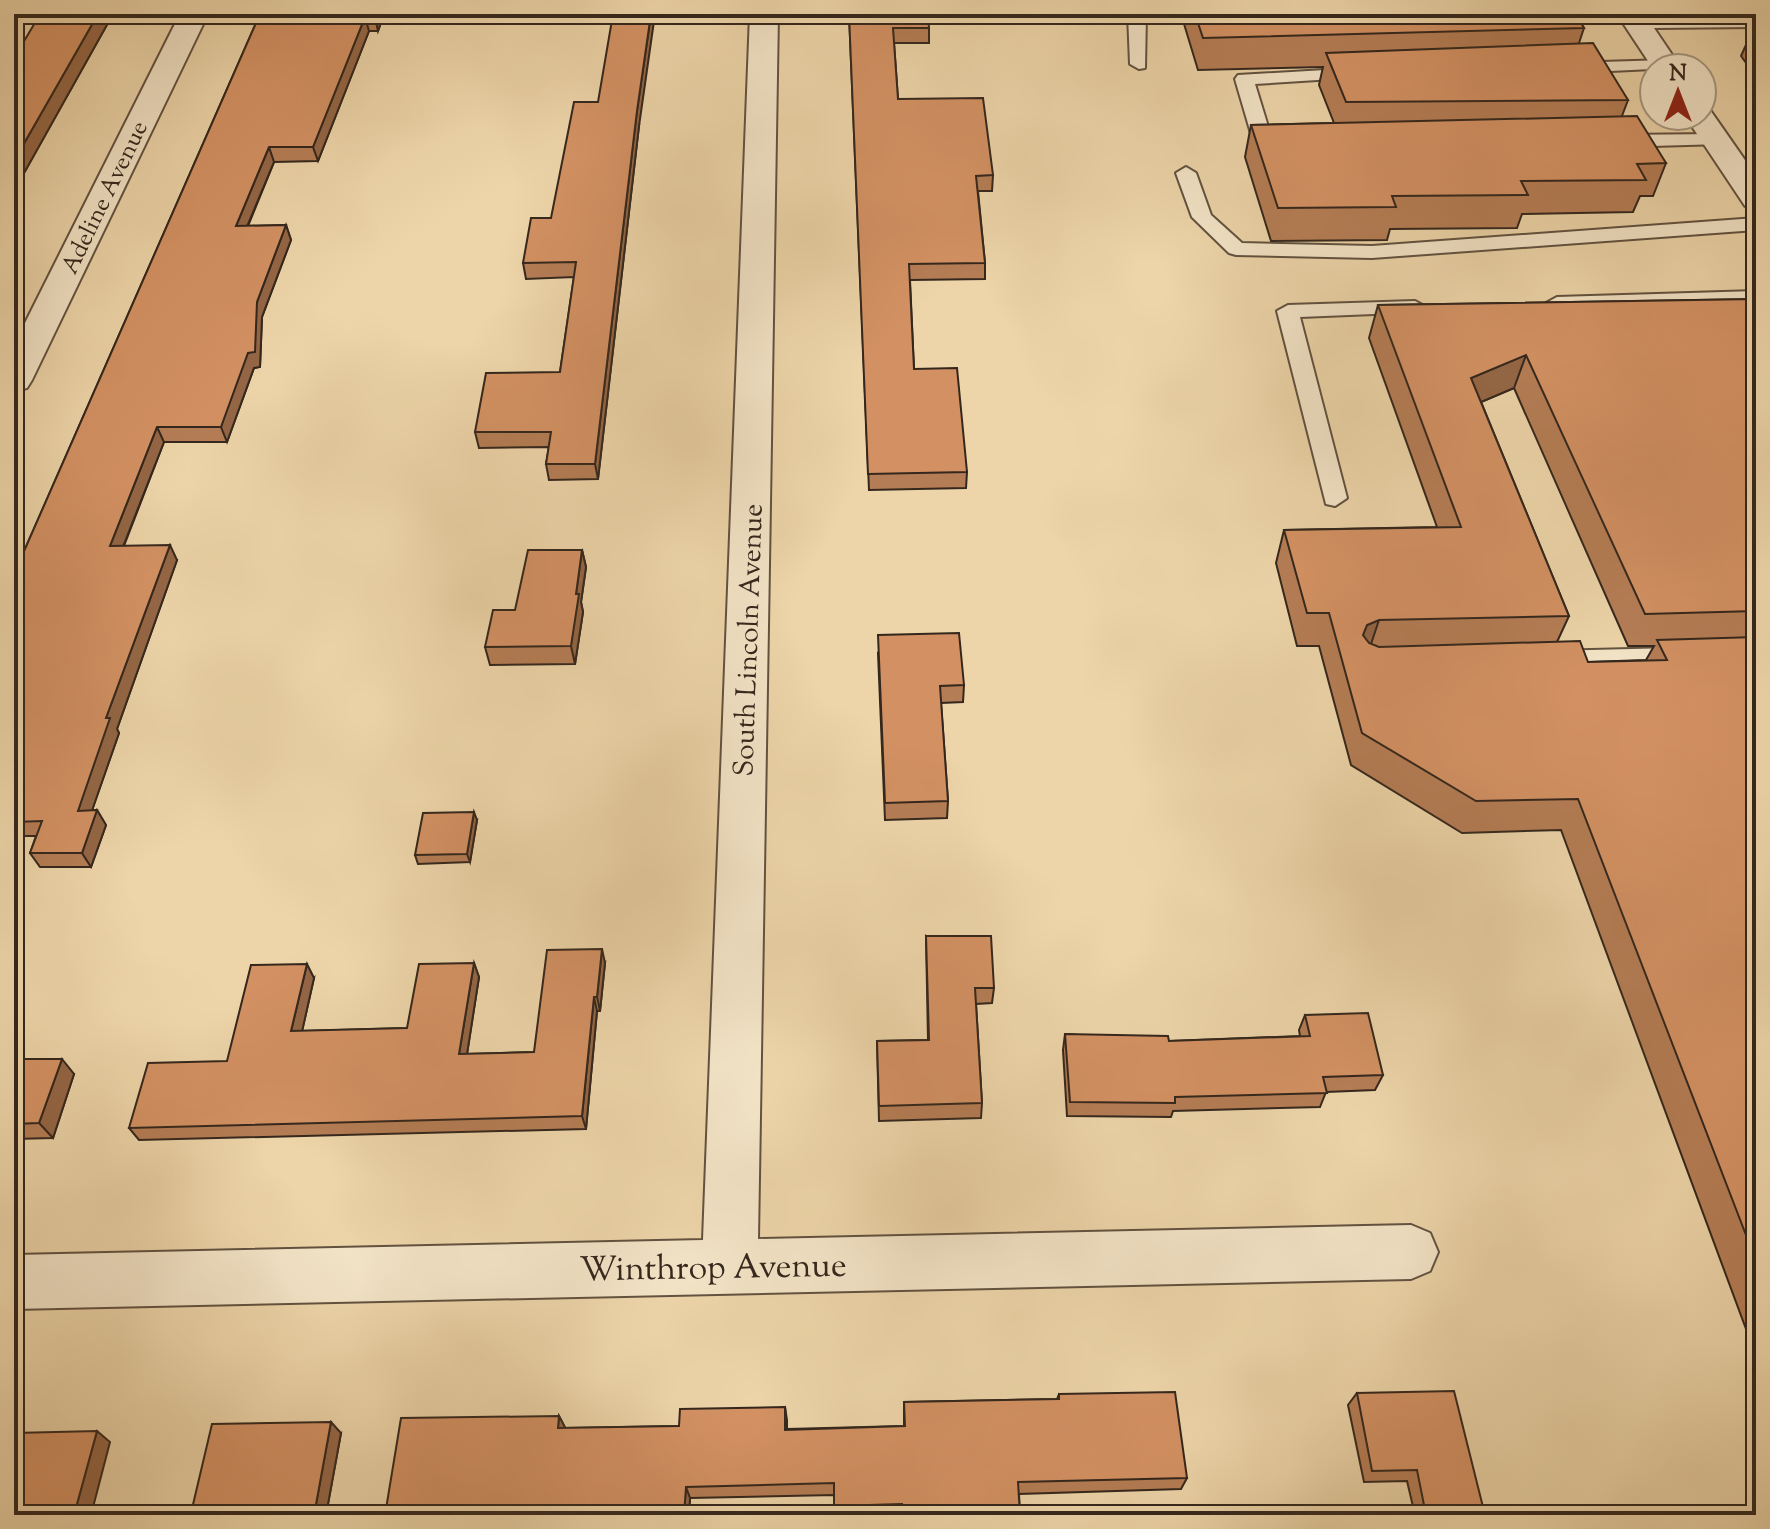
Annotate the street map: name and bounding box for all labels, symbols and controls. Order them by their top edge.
north arrow [1638,52,1718,132]
text: N [1669,59,1687,91]
street label: Adeline Avenue [54,116,158,280]
street label: South Lincoln Avenue [725,503,775,777]
street label: Winthrop Avenue [579,1243,847,1296]

